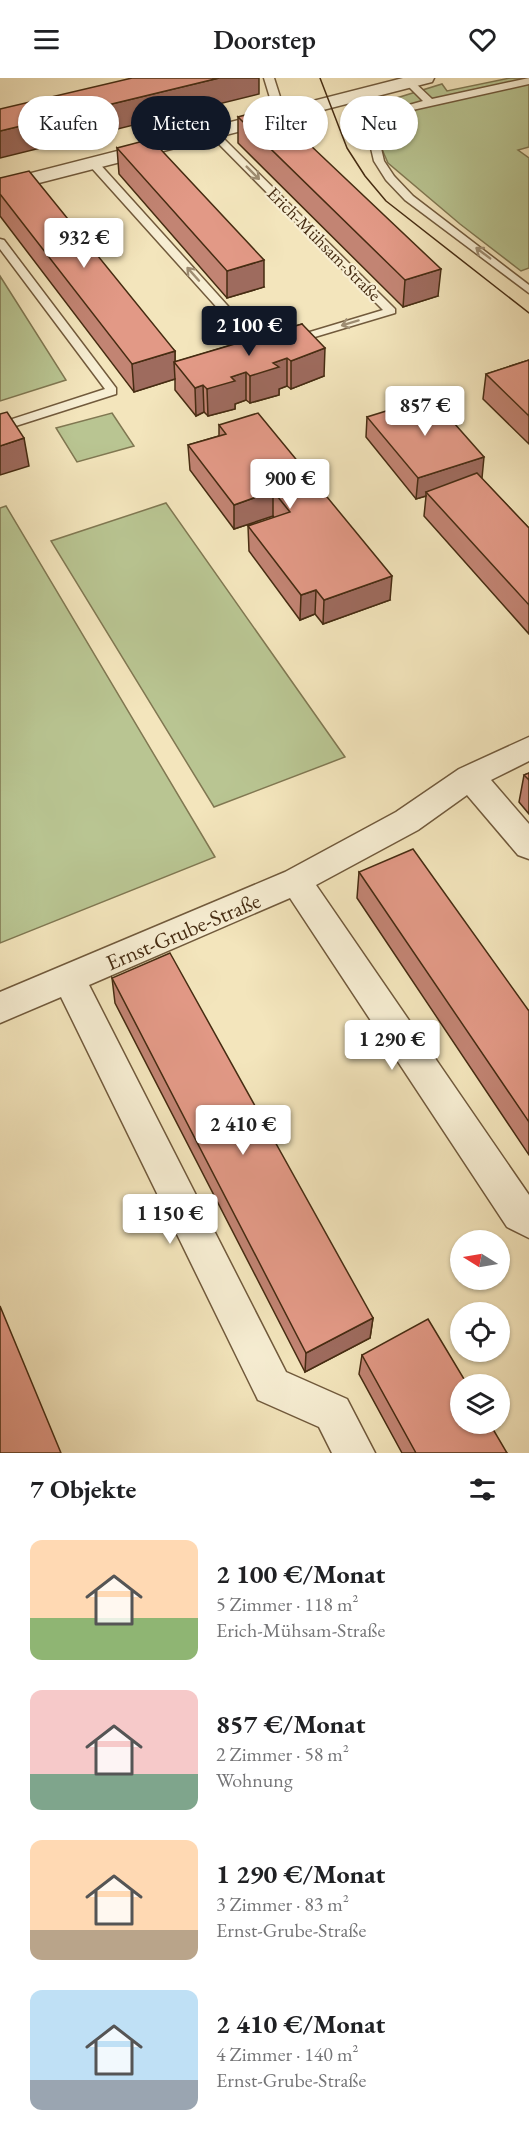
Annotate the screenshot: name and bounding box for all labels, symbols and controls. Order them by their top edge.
text: Doorstep [213,22,316,57]
icon: menu [30,23,63,56]
icon: heart [466,23,499,56]
chip: Kaufen [18,96,119,150]
chip: Mieten [131,96,231,150]
chip: Filter [243,96,328,150]
chip: Neu [340,96,418,150]
one-way arrow [246,166,261,181]
street label: Erich-Mühsam-Straße [262,182,386,306]
pin: 932 € [42,218,126,269]
text: 932 € [58,224,110,250]
one-way arrow [476,247,492,260]
one-way arrow [186,267,200,282]
pin: 2 100 € [194,306,304,357]
text: 2 100 € [216,312,282,338]
one-way arrow [341,318,360,329]
pin: 857 € [383,386,467,437]
text: 857 € [399,392,451,418]
pin: 900 € [248,459,332,510]
text: 900 € [264,465,316,491]
street label: Ernst-Grube-Straße [101,886,265,977]
pin: 1 290 € [337,1020,447,1071]
text: 1 290 € [359,1026,425,1052]
pin: 2 410 € [188,1105,298,1156]
text: 2 410 € [210,1111,276,1137]
pin: 1 150 € [115,1194,225,1245]
text: 1 150 € [137,1200,203,1226]
north arrow [450,1230,510,1290]
map controls [450,1230,510,1434]
button: locate [450,1302,510,1362]
button: layers [450,1374,510,1434]
text: 7 Objekte [30,1472,136,1506]
icon: filters [466,1473,499,1506]
text: 2 100 €/Monat [216,1557,385,1591]
icon: home [78,1564,150,1636]
text: 5 Zimmer · 118 m² [216,1591,359,1617]
text: Erich-Mühsam-Straße [216,1617,385,1643]
text: 857 €/Monat [216,1707,365,1741]
icon: home [78,1714,150,1786]
text: 2 Zimmer · 58 m² [216,1741,349,1767]
text: Wohnung [216,1767,293,1793]
text: 1 290 €/Monat [216,1857,385,1891]
icon: home [78,1864,150,1936]
text: 3 Zimmer · 83 m² [216,1891,349,1917]
text: Ernst-Grube-Straße [216,1917,366,1943]
text: 2 410 €/Monat [216,2007,385,2041]
icon: home [78,2014,150,2086]
text: 4 Zimmer · 140 m² [216,2041,359,2067]
text: Ernst-Grube-Straße [216,2067,366,2093]

